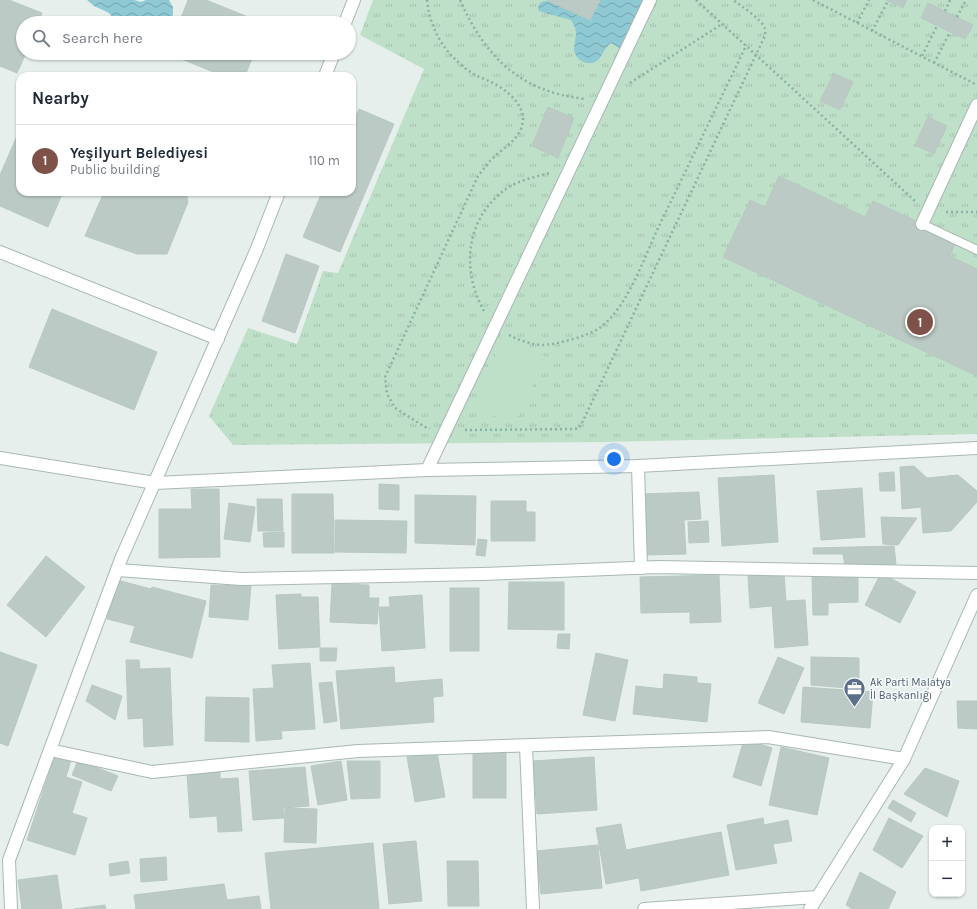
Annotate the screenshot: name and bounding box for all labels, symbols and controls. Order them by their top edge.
search box [16,16,356,60]
icon: search [30,27,52,49]
text: Search here [62,29,143,47]
text: Nearby [32,88,89,108]
text: Yeşilyurt Belediyesi [70,144,208,162]
text: 1 [43,153,47,168]
text: 110 m [308,153,340,168]
text: Public building [70,162,160,177]
pin: 1 [907,307,933,337]
your location [604,449,624,469]
office icon: Ak Parti Malatya İl Başkanlığı [842,675,868,708]
place label: Ak Parti Malatya İl Başkanlığı [870,676,951,702]
map controls [929,825,965,897]
button: + [929,825,965,861]
button: − [929,861,965,897]

